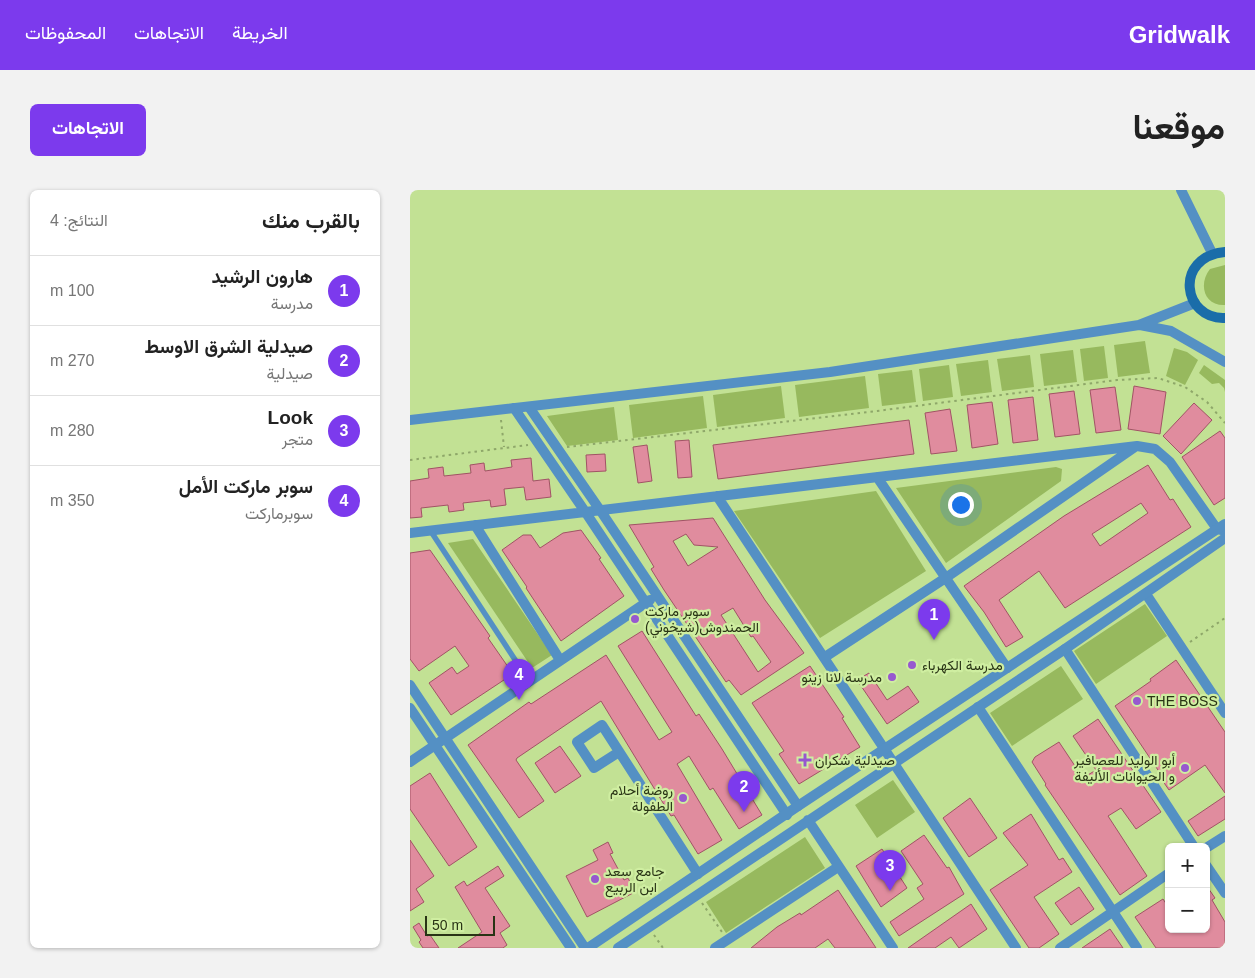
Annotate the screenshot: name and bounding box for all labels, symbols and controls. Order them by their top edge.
text: Gridwalk [1129,21,1230,48]
text: المحفوظات [25,23,106,43]
text: الاتجاهات [134,23,204,43]
text: الخريطة [232,23,288,43]
button: الاتجاهات [30,104,146,156]
text: موقعنا [1132,107,1225,146]
text: بالقرب منك [262,209,360,232]
text: النتائج: 4 [50,212,108,229]
text: هارون الرشيد [211,266,313,287]
text: 100 m [50,282,94,299]
text: 1 [340,282,348,299]
text: مدرسة [271,295,313,312]
text: صيدلية الشرق الاوسط [144,336,313,357]
text: 270 m [50,352,94,369]
text: 2 [340,352,348,369]
text: صيدلية [267,365,313,382]
text: Look [268,407,313,428]
text: 280 m [50,422,94,439]
text: 3 [340,422,348,439]
text: متجر [282,431,313,448]
text: سوبر ماركت الأمل [179,476,313,497]
text: 350 m [50,492,94,509]
text: 4 [340,492,348,509]
your location [948,492,974,518]
text: سوبرماركت [245,505,313,522]
pin: 1 [918,599,950,640]
place label: سوبر ماركت الحمندوش(شيخوني) [645,603,759,639]
marker: سوبر ماركت الحمندوش(شيخوني) [629,613,641,625]
place label: مدرسة الكهرباء [922,657,1003,674]
pin: 4 [503,659,535,700]
marker: مدرسة الكهرباء [906,659,918,671]
place label: مدرسة لانا زينو [802,669,882,686]
marker: مدرسة لانا زينو [886,671,898,683]
place label: THE BOSS [1147,693,1218,709]
marker: THE BOSS [1131,695,1143,707]
place label: صيدلية شكران [815,752,895,769]
place label: أبو الوليد للعصافير و الحيوانات الأليفة [1073,752,1175,785]
marker: صيدلية شكران [799,754,811,766]
marker: أبو الوليد للعصافير و الحيوانات الأليفة [1179,762,1191,774]
pin: 2 [728,771,760,812]
place label: روضة أحلام الطفولة [610,782,673,815]
marker: روضة أحلام الطفولة [677,792,689,804]
map controls [1165,843,1210,933]
button: + [1165,843,1210,888]
pin: 3 [874,850,906,891]
place label: جامع سعد ابن الربيع [605,863,664,898]
marker: جامع سعد ابن الربيع [589,873,601,885]
button: − [1165,888,1210,933]
scale bar [425,913,495,936]
text: 50 m [432,917,463,933]

